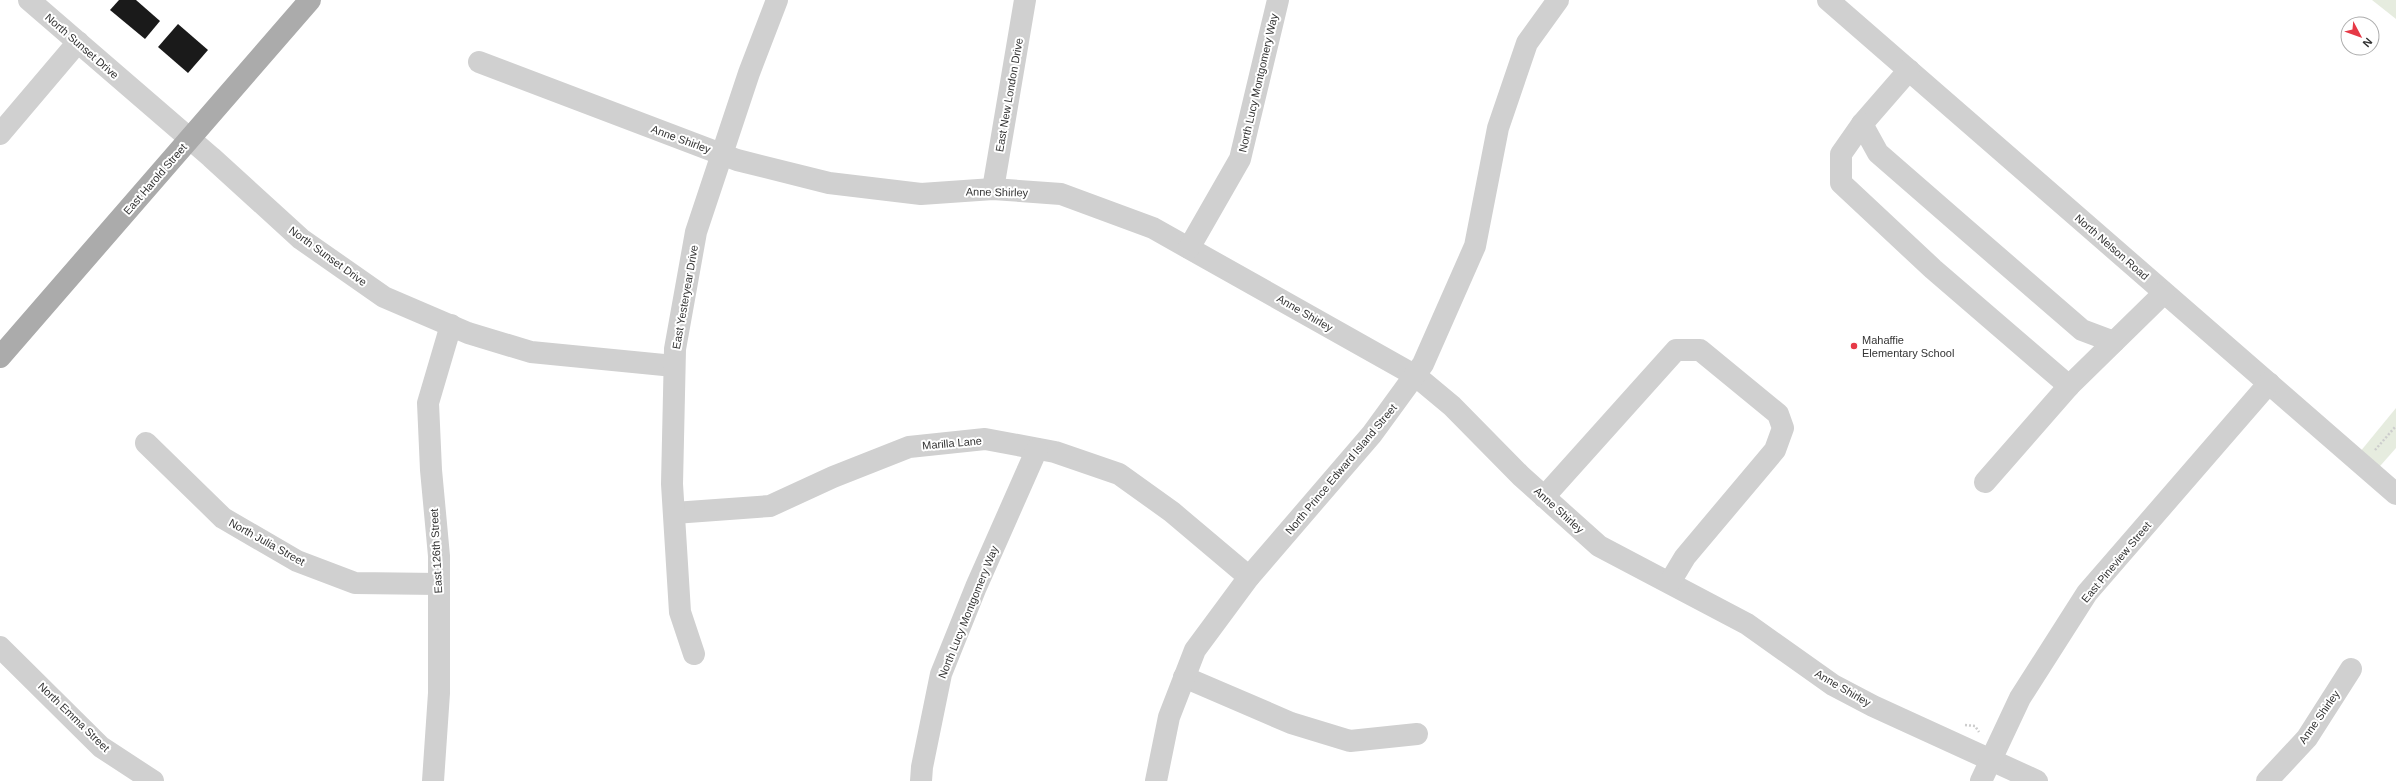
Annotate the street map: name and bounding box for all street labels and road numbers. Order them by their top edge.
street label: North Sunset Drive [43,11,121,81]
street label: North Lucy Montgomery Way [1236,12,1280,154]
street label: East New London Drive [993,37,1025,153]
street label: Anne Shirley [650,123,713,155]
street label: East Harold Street [121,141,189,217]
street label: Anne Shirley [966,185,1029,199]
street label: North Nelson Road [2073,212,2151,282]
street label: North Sunset Drive [287,224,369,288]
street label: East Yesteryear Drive [670,244,700,350]
street label: Anne Shirley [1275,292,1335,334]
street label: North Prince Edward Island Street [1283,401,1399,537]
street label: Marilla Lane [922,434,982,452]
street label: Anne Shirley [1532,485,1587,536]
street label: East 126th Street [428,508,444,594]
street label: North Julia Street [227,516,307,568]
street label: East Pineview Street [2079,519,2153,605]
street label: North Lucy Montgomery Way [936,543,1000,680]
street label: Anne Shirley [1813,667,1873,709]
street label: North Emma Street [36,680,112,754]
street label: Anne Shirley [2296,688,2342,746]

